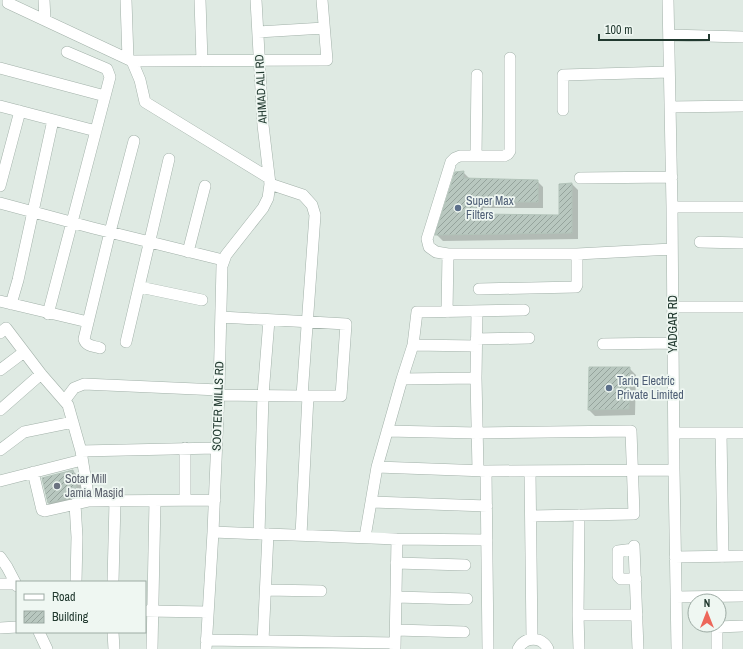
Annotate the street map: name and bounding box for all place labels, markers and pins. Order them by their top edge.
place label: Super Max Filters [466,193,514,223]
marker: Super Max Filters [453,203,463,213]
place label: Tariq Electric Private Limited [617,373,684,403]
marker: Tariq Electric Private Limited [604,383,614,393]
place label: Sotar Mill Jamia Masjid [65,471,124,501]
marker: Sotar Mill Jamia Masjid [52,481,62,491]

